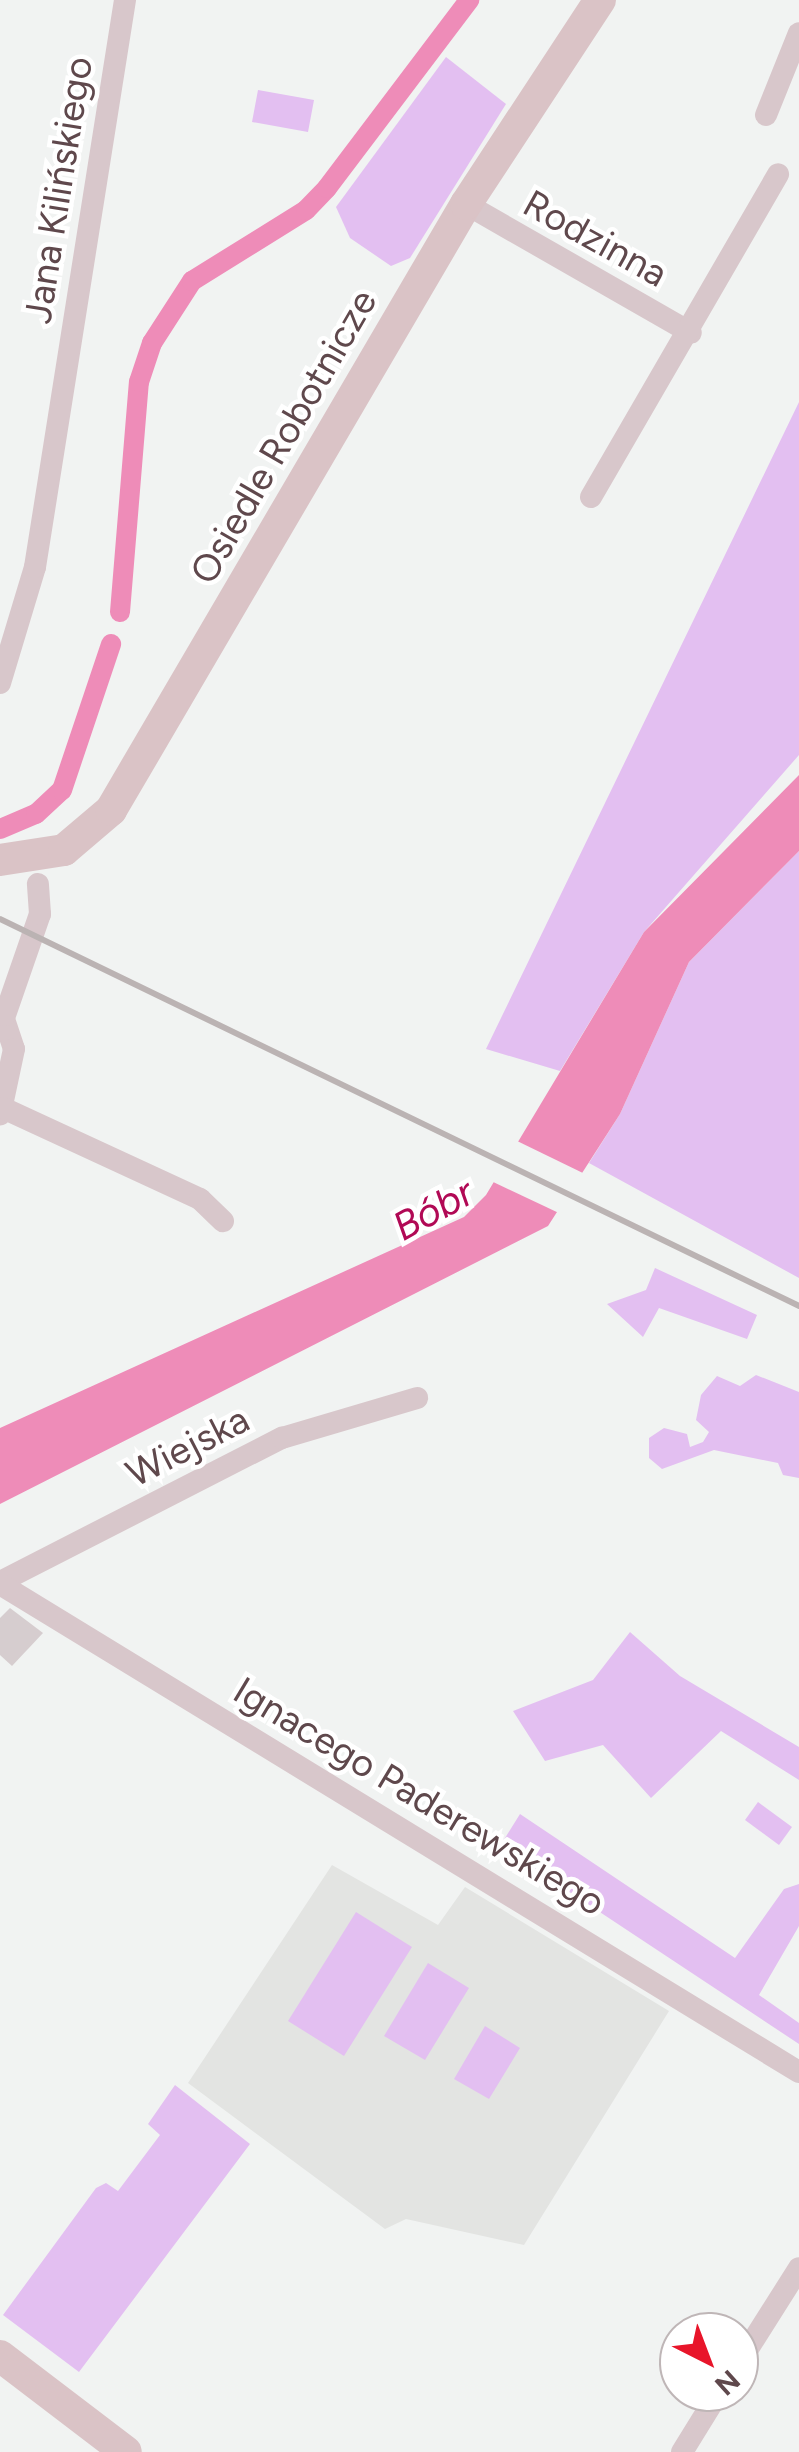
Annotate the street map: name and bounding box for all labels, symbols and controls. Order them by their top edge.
street label: Jana Kilińskiego [15,53,103,327]
street label: Rodzinna [515,181,675,297]
street label: Osiedle Robotnicze [181,282,387,592]
water label: Bóbr [384,1167,482,1251]
street label: Wiejska [119,1397,257,1497]
street label: Ignacego Paderewskiego [225,1668,613,1926]
north arrow [659,2312,759,2412]
text: N [708,2363,747,2403]

